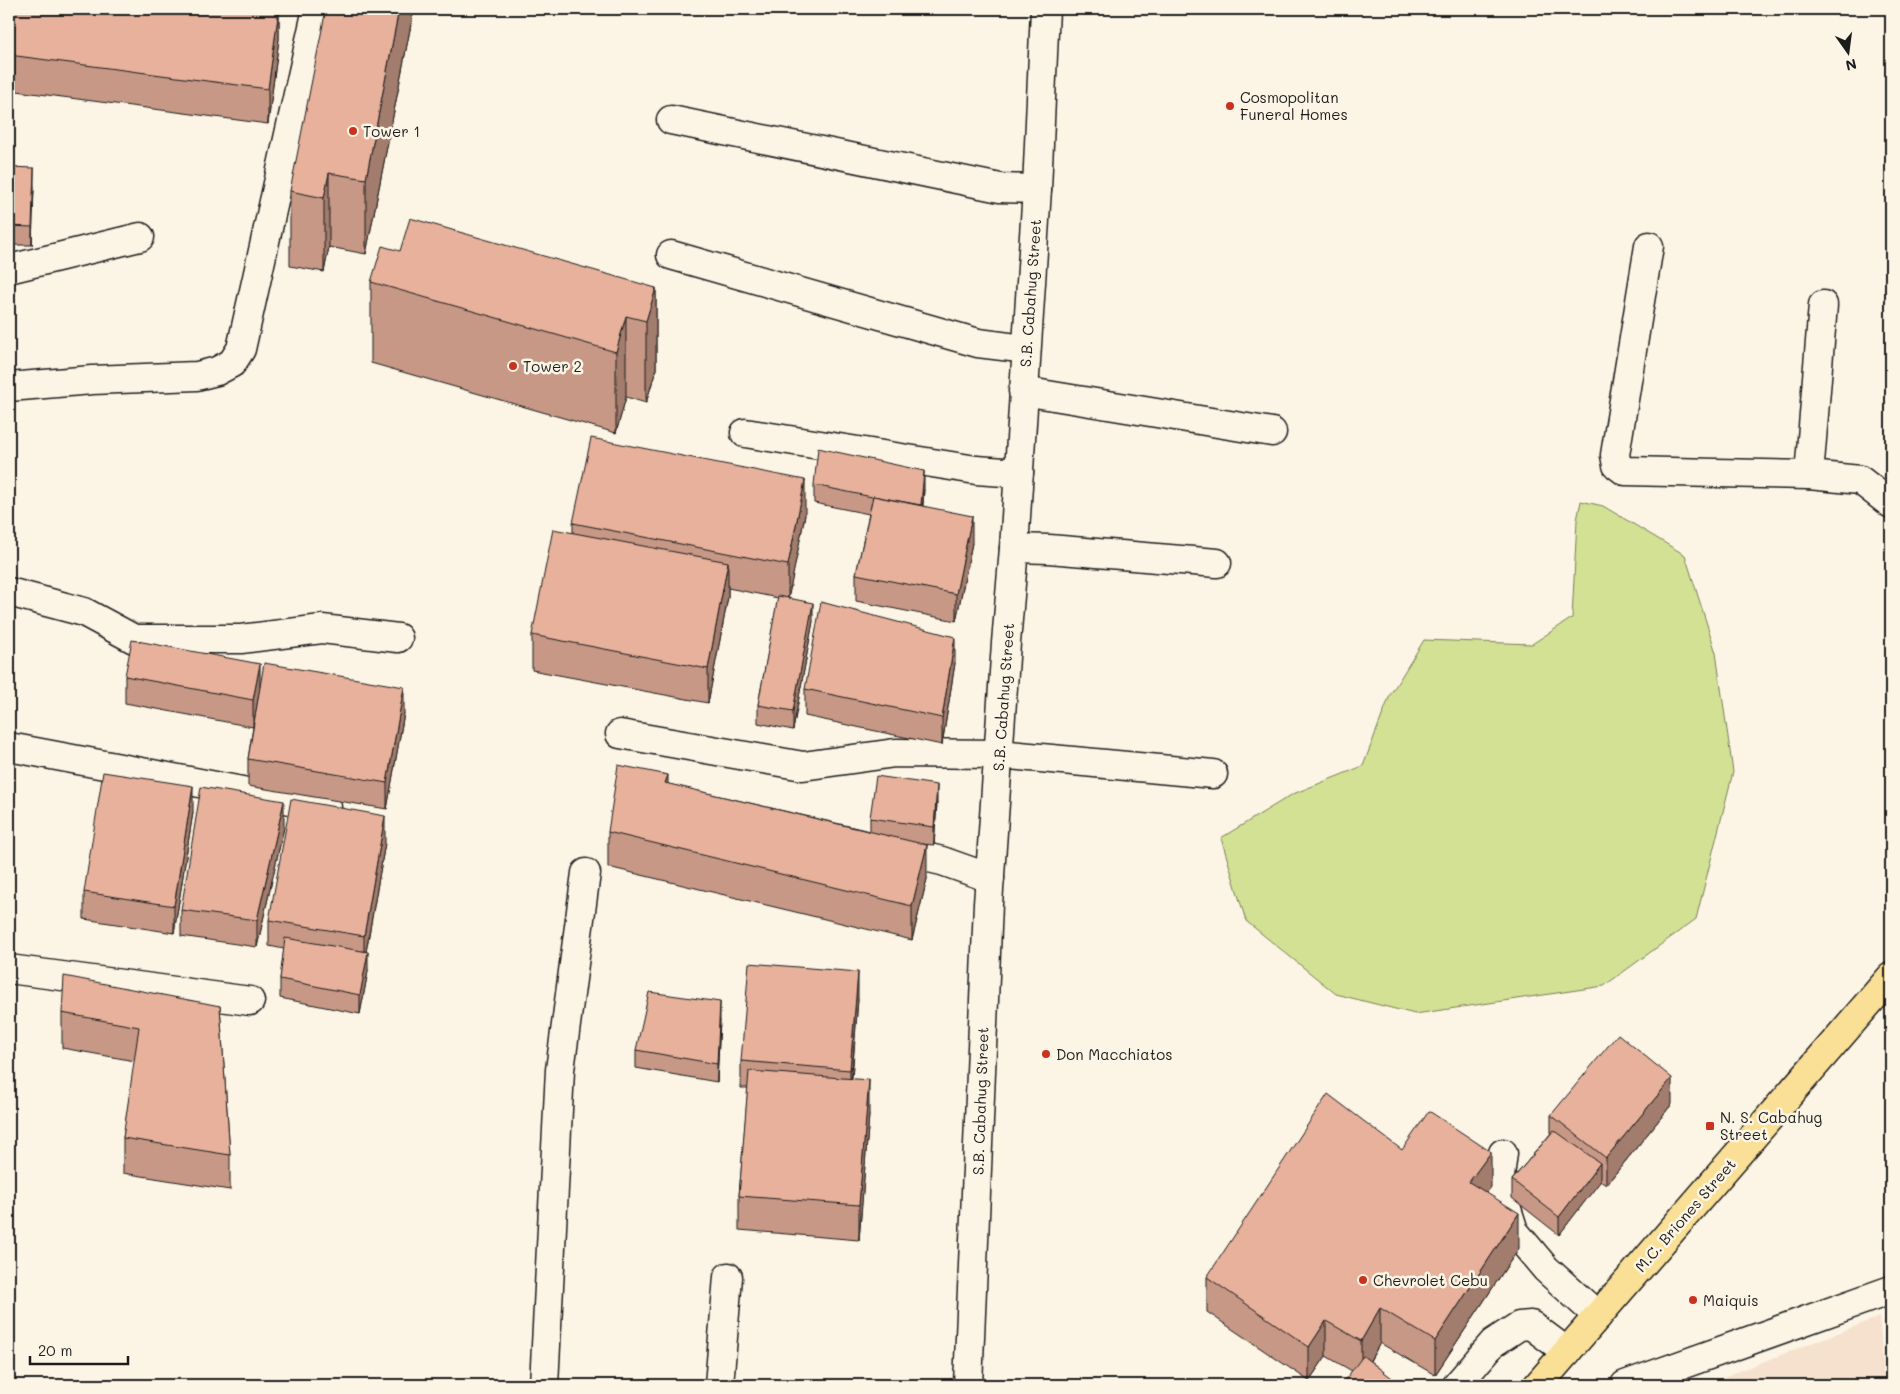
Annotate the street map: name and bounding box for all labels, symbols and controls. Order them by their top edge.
north arrow [1822,28,1872,78]
text: N [1844,55,1859,76]
place label: Cosmopolitan Funeral Homes [1240,87,1348,124]
marker: Cosmopolitan Funeral Homes [1224,100,1236,112]
place label: Tower 1 [363,121,420,141]
marker: Tower 1 [347,125,359,137]
street label: S.B. Cabahug Street [1015,218,1045,368]
place label: Tower 2 [523,356,582,376]
marker: Tower 2 [507,360,519,372]
street label: S.B. Cabahug Street [988,622,1018,772]
street label: S.B. Cabahug Street [967,1027,993,1175]
place label: Don Macchiatos [1056,1044,1172,1064]
marker: Don Macchiatos [1040,1048,1052,1060]
place label: N. S. Cabahug Street [1720,1107,1823,1144]
marker: N. S. Cabahug Street [1704,1120,1716,1132]
street label: M.C. Briones Street [1630,1154,1740,1276]
place label: Chevrolet Cebu [1373,1270,1488,1290]
marker: Chevrolet Cebu [1357,1274,1369,1286]
place label: Maiquis [1703,1290,1759,1310]
marker: Maiquis [1687,1294,1699,1306]
scale bar [30,1334,128,1366]
text: 20 m [38,1340,72,1360]

